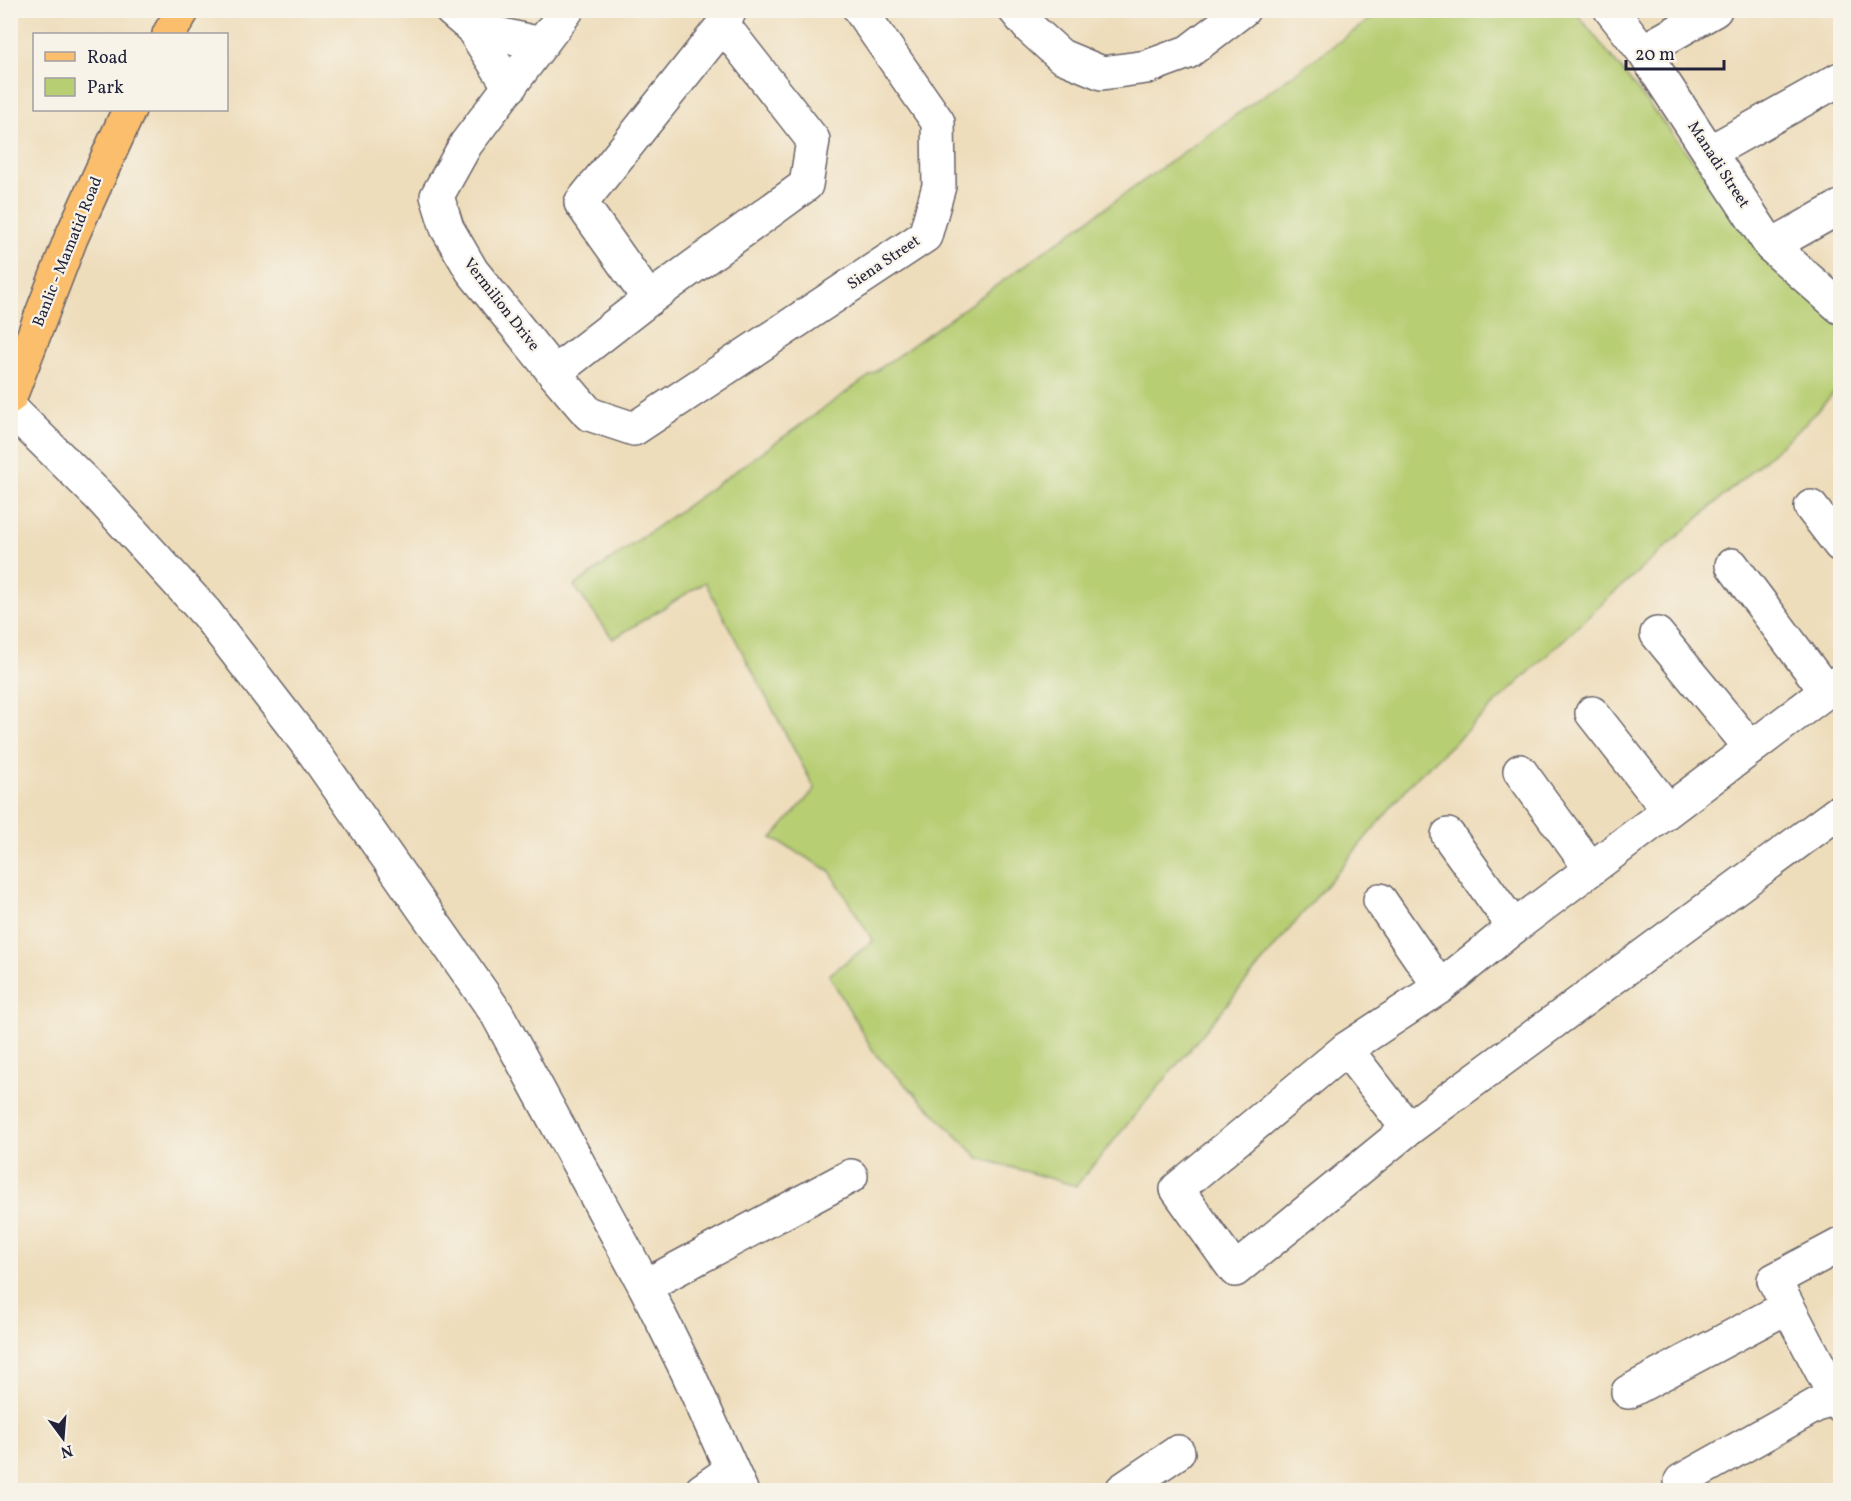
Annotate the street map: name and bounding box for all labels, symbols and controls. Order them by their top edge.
legend [33,33,228,111]
scale bar [1626,33,1724,71]
text: 20 m [1635,43,1675,68]
text: Road [87,46,128,71]
text: Park [87,76,124,101]
street label: Manadi Street [1682,117,1754,213]
street label: Banlic - Mamatid Road [28,174,108,330]
street label: Siena Street [843,230,925,296]
street label: Vermilion Drive [458,254,544,356]
north arrow [33,1408,93,1468]
text: N [58,1438,75,1463]

